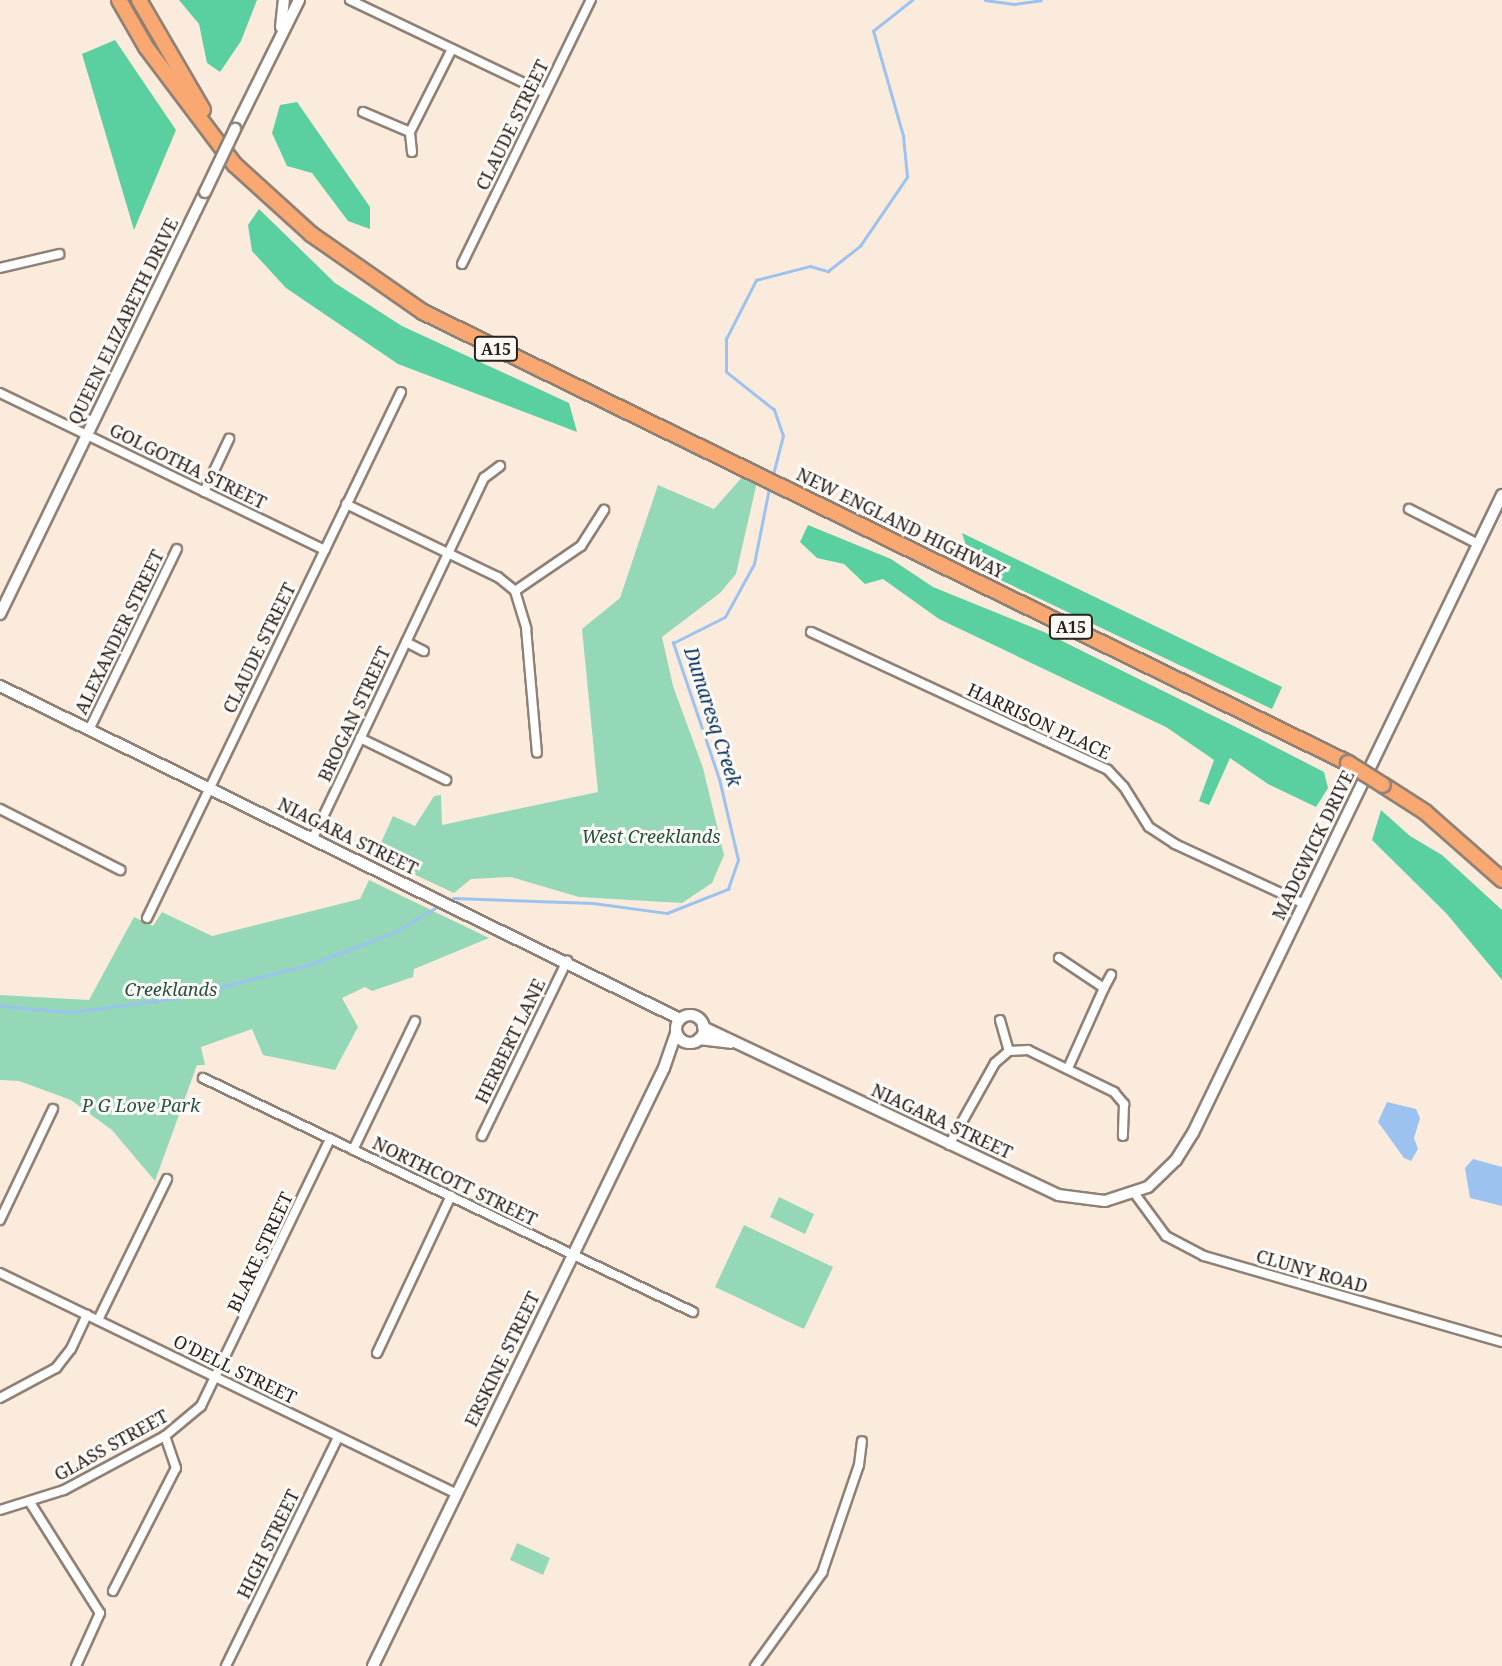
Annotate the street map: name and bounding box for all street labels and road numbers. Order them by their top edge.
street label: CLAUDE STREET [471,56,553,194]
street label: QUEEN ELIZABETH DRIVE [63,214,183,428]
road number: A15 [473,336,519,362]
street label: GOLGOTHA STREET [106,419,270,513]
street label: NEW ENGLAND HIGHWAY [793,463,1009,583]
street label: ALEXANDER STREET [70,546,168,718]
street label: CLAUDE STREET [218,579,300,717]
road number: A15 [1048,614,1094,640]
street label: BROGAN STREET [313,643,395,785]
street label: HARRISON PLACE [964,678,1114,764]
street label: MADGWICK DRIVE [1267,767,1359,923]
street label: NIAGARA STREET [274,793,422,879]
street label: HERBERT LANE [470,975,550,1107]
street label: NIAGARA STREET [868,1079,1016,1163]
street label: NORTHCOTT STREET [369,1132,541,1230]
street label: BLAKE STREET [223,1189,297,1315]
street label: CLUNY ROAD [1254,1245,1370,1297]
street label: ERSKINE STREET [460,1288,544,1430]
street label: O'DELL STREET [170,1330,300,1408]
street label: GLASS STREET [50,1405,172,1485]
street label: HIGH STREET [232,1486,304,1602]

